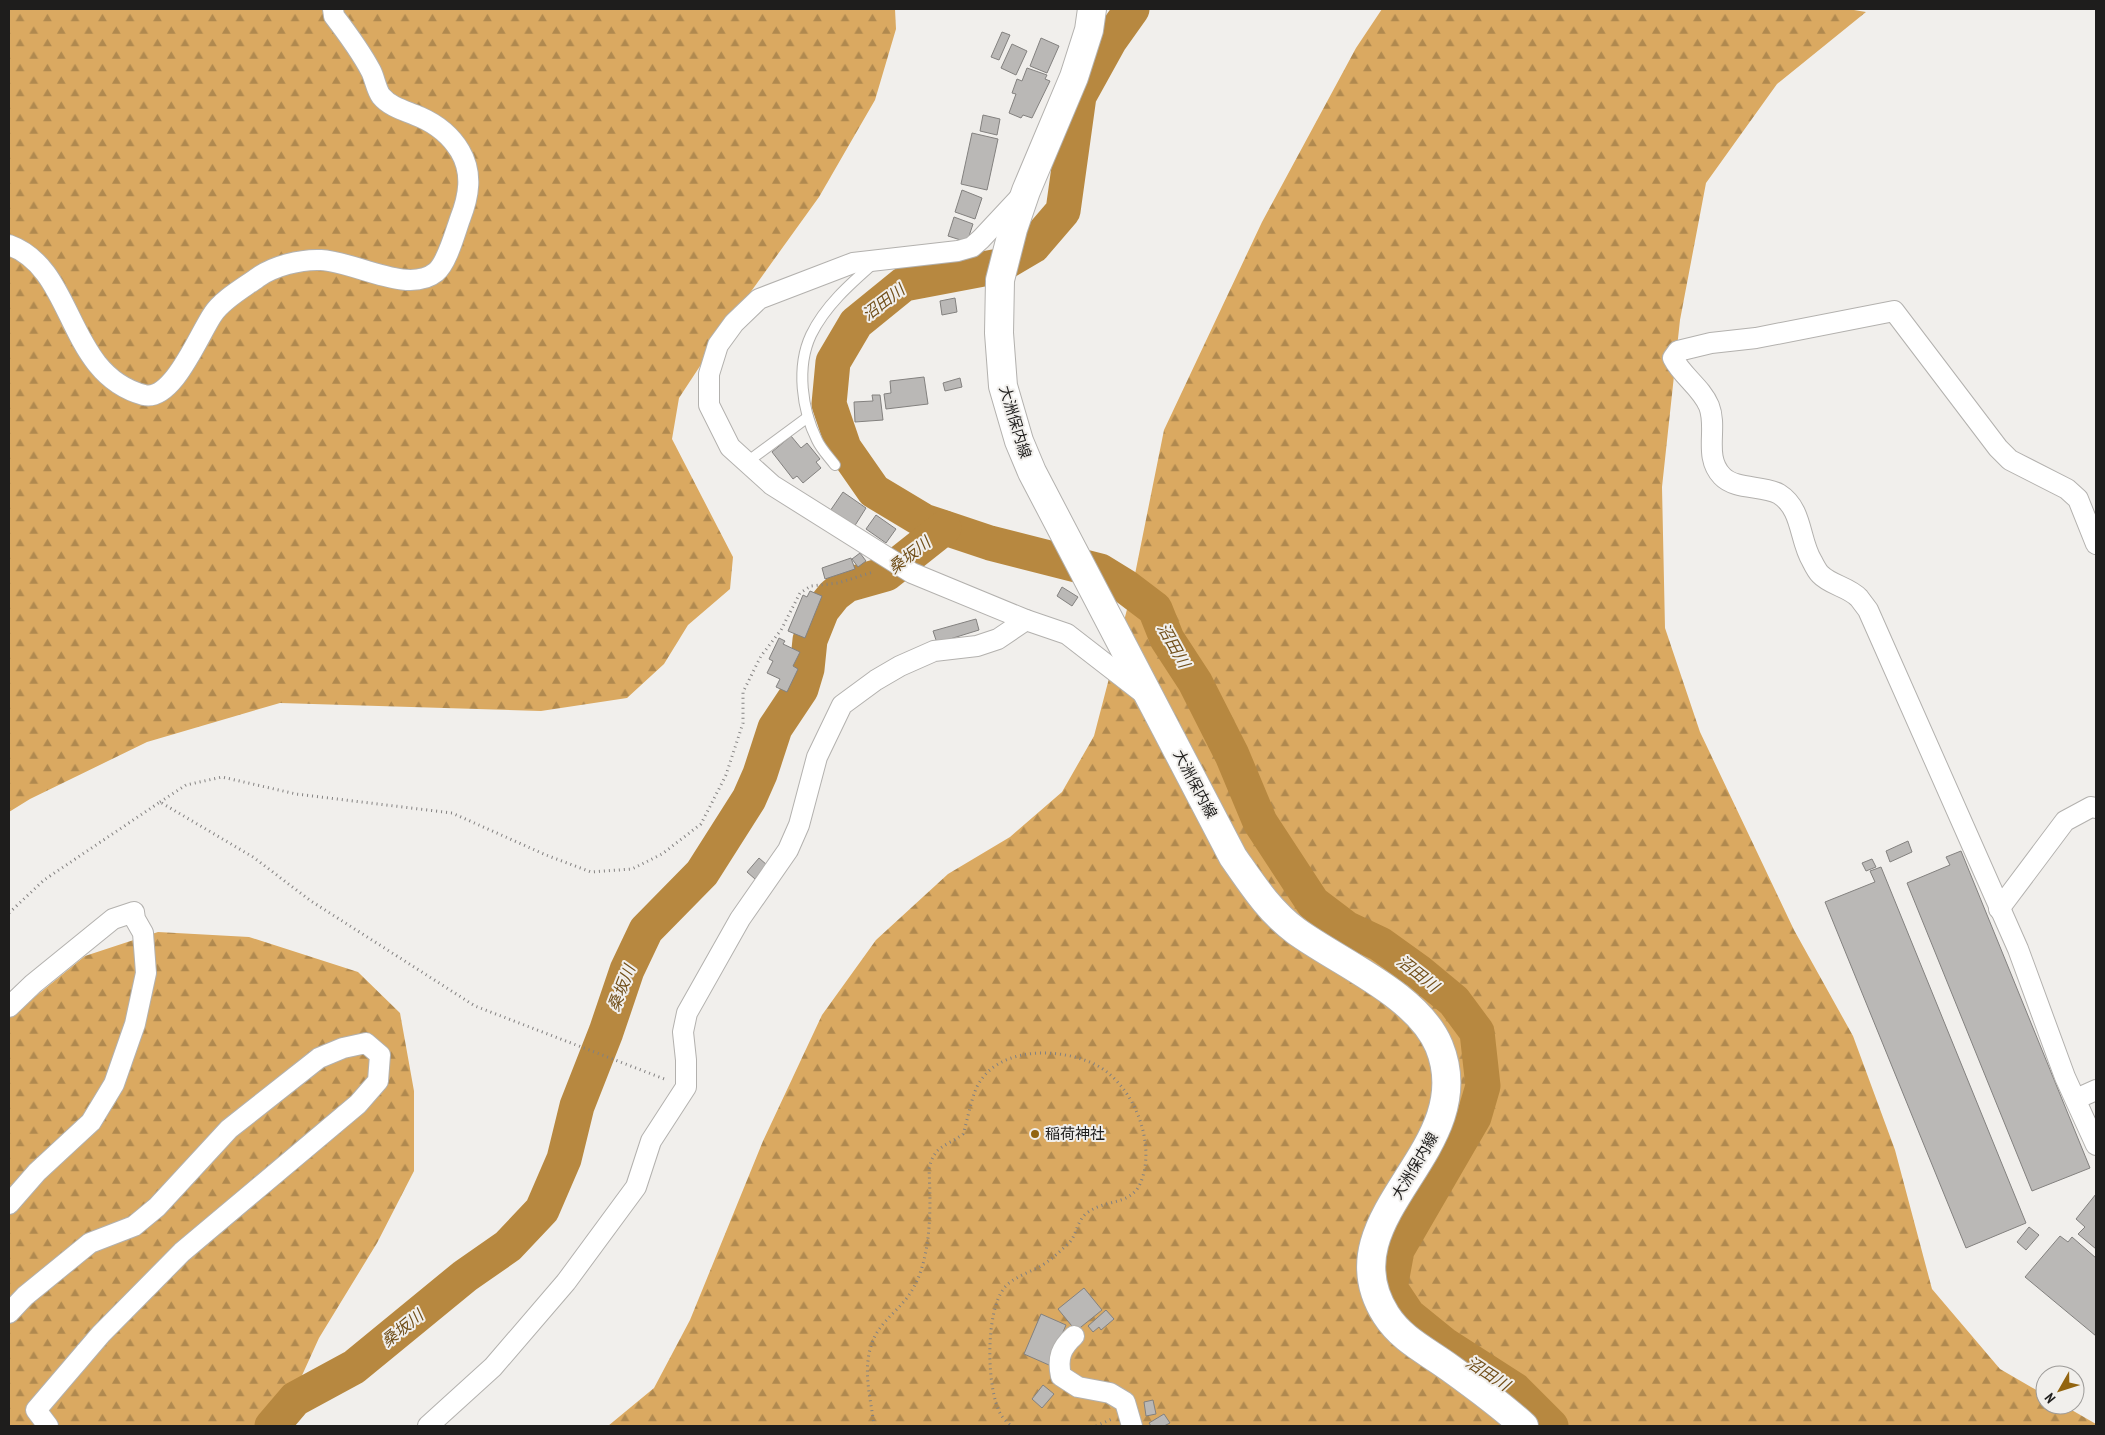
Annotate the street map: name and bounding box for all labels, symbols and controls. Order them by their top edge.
water label: 沼田川 [858,278,910,324]
street label: 大洲保内線 [995,383,1036,461]
water label: 桑坂川 [884,531,936,578]
water label: 沼田川 [1154,619,1195,673]
street label: 大洲保内線 [1169,746,1221,821]
water label: 沼田川 [1393,950,1445,997]
water label: 桑坂川 [603,960,640,1014]
place label: 稲荷神社 [1045,1124,1105,1143]
marker: 稲荷神社 [1029,1128,1041,1140]
street label: 大洲保内線 [1387,1129,1442,1203]
water label: 桑坂川 [377,1304,428,1351]
water label: 沼田川 [1462,1352,1515,1396]
north arrow [2035,1365,2085,1415]
text: N [2041,1390,2059,1407]

